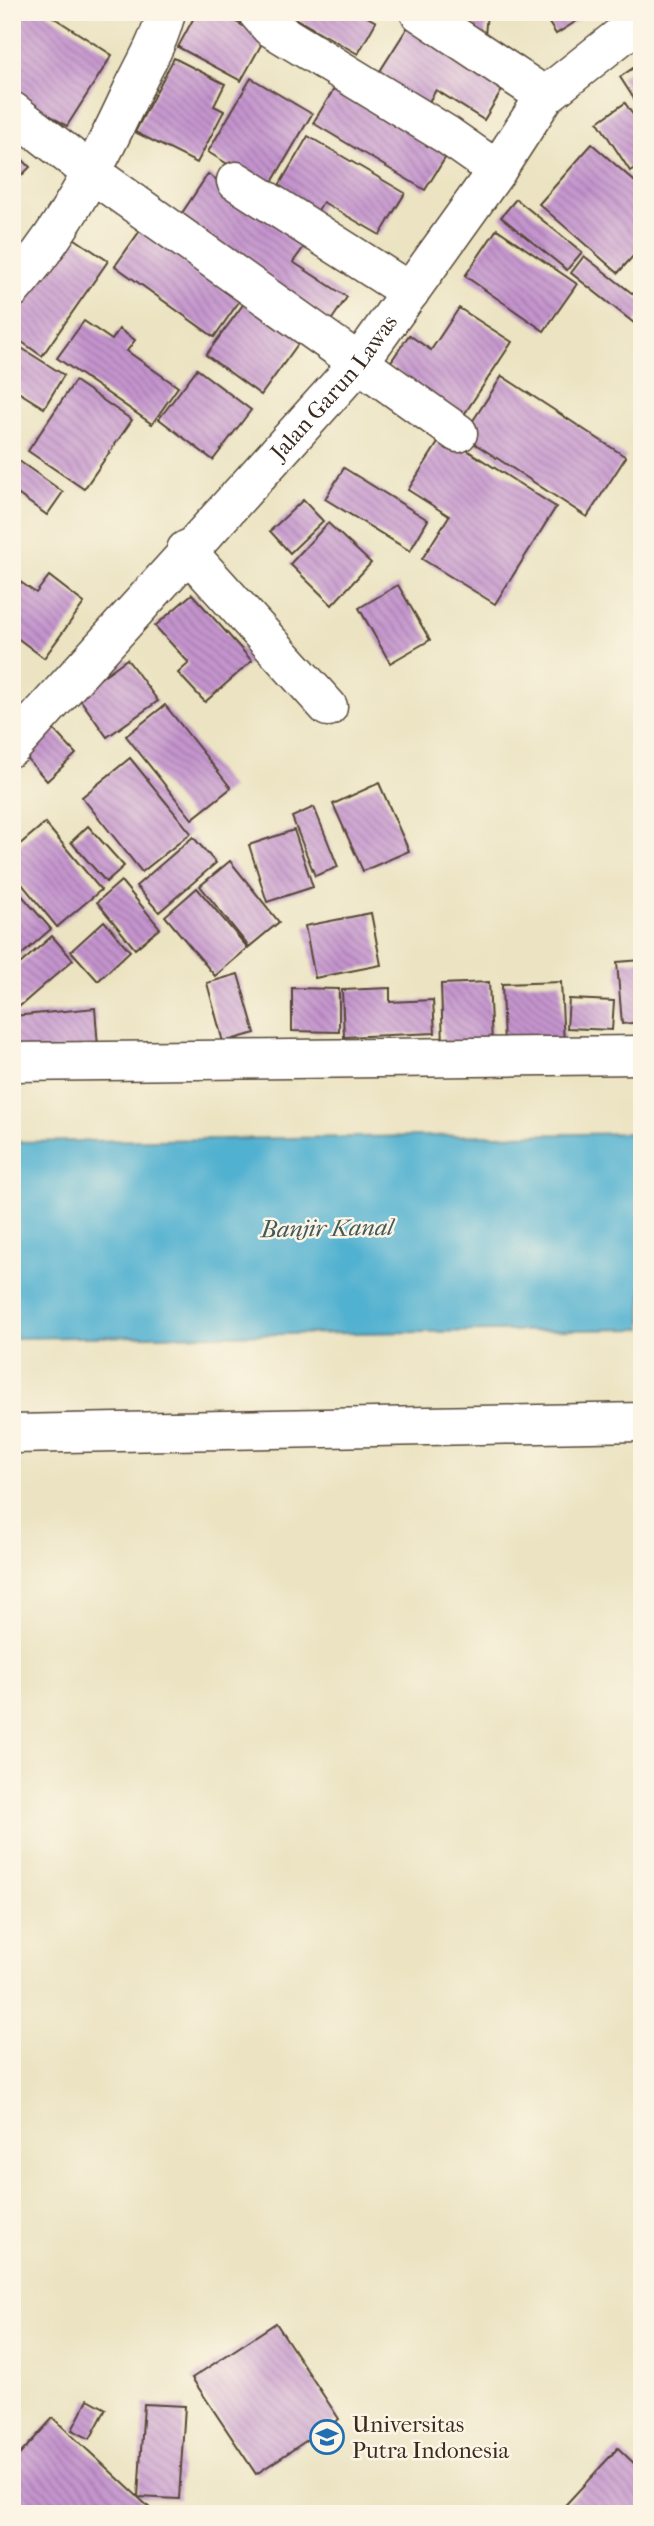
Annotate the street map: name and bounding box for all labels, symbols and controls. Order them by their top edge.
street label: Jalan Garun Lawas [263,309,403,467]
water label: Banjir Kanal [259,1213,397,1243]
place label: Universitas Putra Indonesia [352,2411,510,2464]
school or university icon: Universitas Putra Indonesia [308,2418,346,2456]

